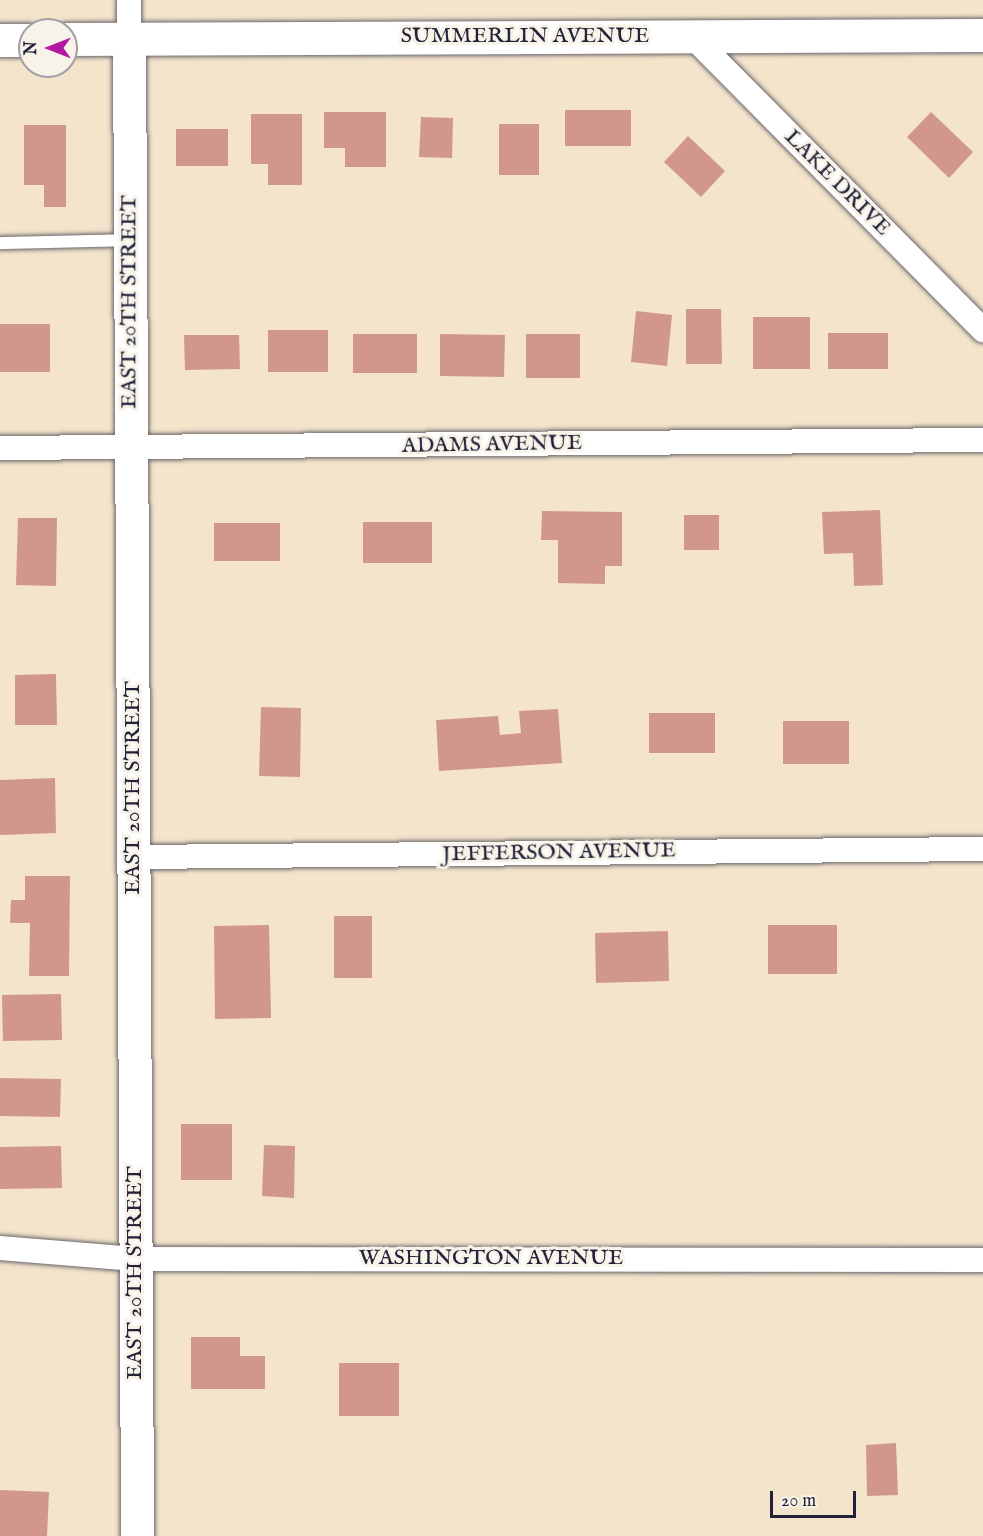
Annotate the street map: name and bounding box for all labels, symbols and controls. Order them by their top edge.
north arrow [18,18,78,78]
street label: SUMMERLIN AVENUE [401,24,649,50]
text: N [22,41,42,55]
street label: LAKE DRIVE [778,124,896,242]
street label: EAST 20TH STREET [117,195,143,409]
street label: ADAMS AVENUE [402,430,582,460]
street label: EAST 20TH STREET [121,681,147,895]
street label: JEFFERSON AVENUE [442,838,676,868]
street label: EAST 20TH STREET [123,1166,149,1380]
street label: WASHINGTON AVENUE [359,1246,623,1272]
scale bar [773,1479,858,1517]
text: 20 m [781,1490,816,1513]

